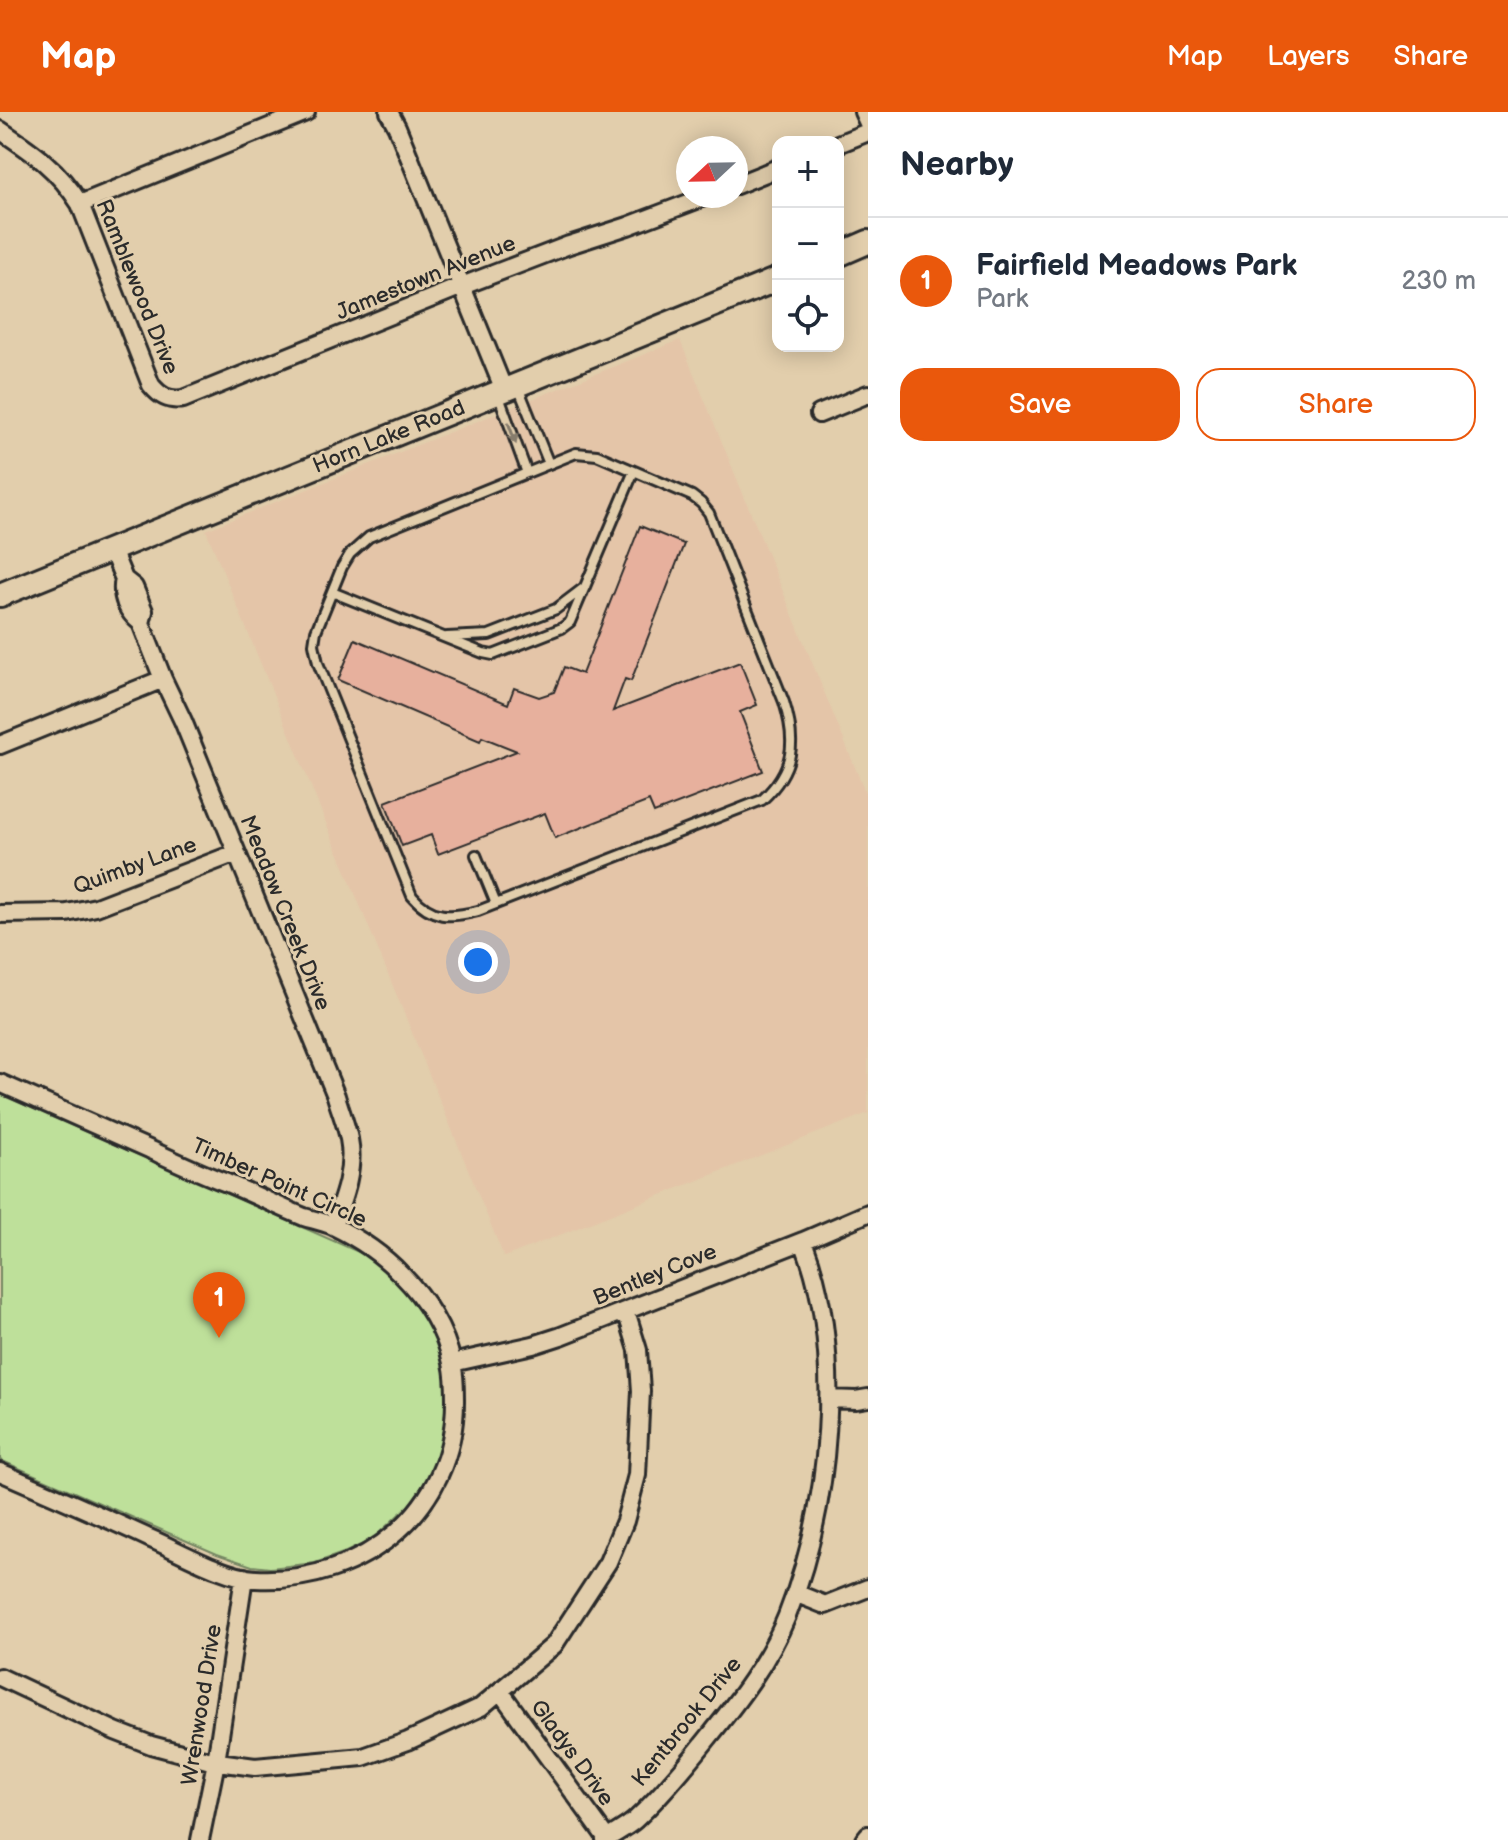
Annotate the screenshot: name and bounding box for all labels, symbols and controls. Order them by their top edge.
text: Map [40,34,116,79]
text: Map [1167,40,1223,73]
text: Layers [1267,40,1350,73]
text: Share [1394,40,1468,73]
north arrow [676,136,748,208]
map controls [772,136,844,352]
button: + [772,136,844,208]
text: Nearby [900,144,1014,185]
street label: Ramblewood Drive [90,195,184,379]
button: − [772,208,844,280]
street label: Jamestown Avenue [332,230,520,326]
text: Fairfield Meadows Park [976,248,1297,284]
text: 1 [921,266,931,297]
text: 230 m [1401,266,1476,297]
button: locate [772,280,844,352]
text: Park [976,284,1028,315]
button: Save [900,368,1180,441]
button: Share [1196,368,1476,441]
street label: Horn Lake Road [309,394,469,480]
one-way arrow [506,421,519,445]
street label: Meadow Creek Drive [234,812,336,1014]
street label: Quimby Lane [70,831,200,901]
your location [458,942,498,982]
street label: Timber Point Circle [187,1132,371,1234]
street label: Bentley Cove [589,1238,721,1312]
pin: 1 [193,1272,245,1338]
street label: Wrenwood Drive [176,1623,228,1787]
street label: Kentbrook Drive [626,1652,748,1792]
street label: Gladys Drive [524,1695,620,1811]

